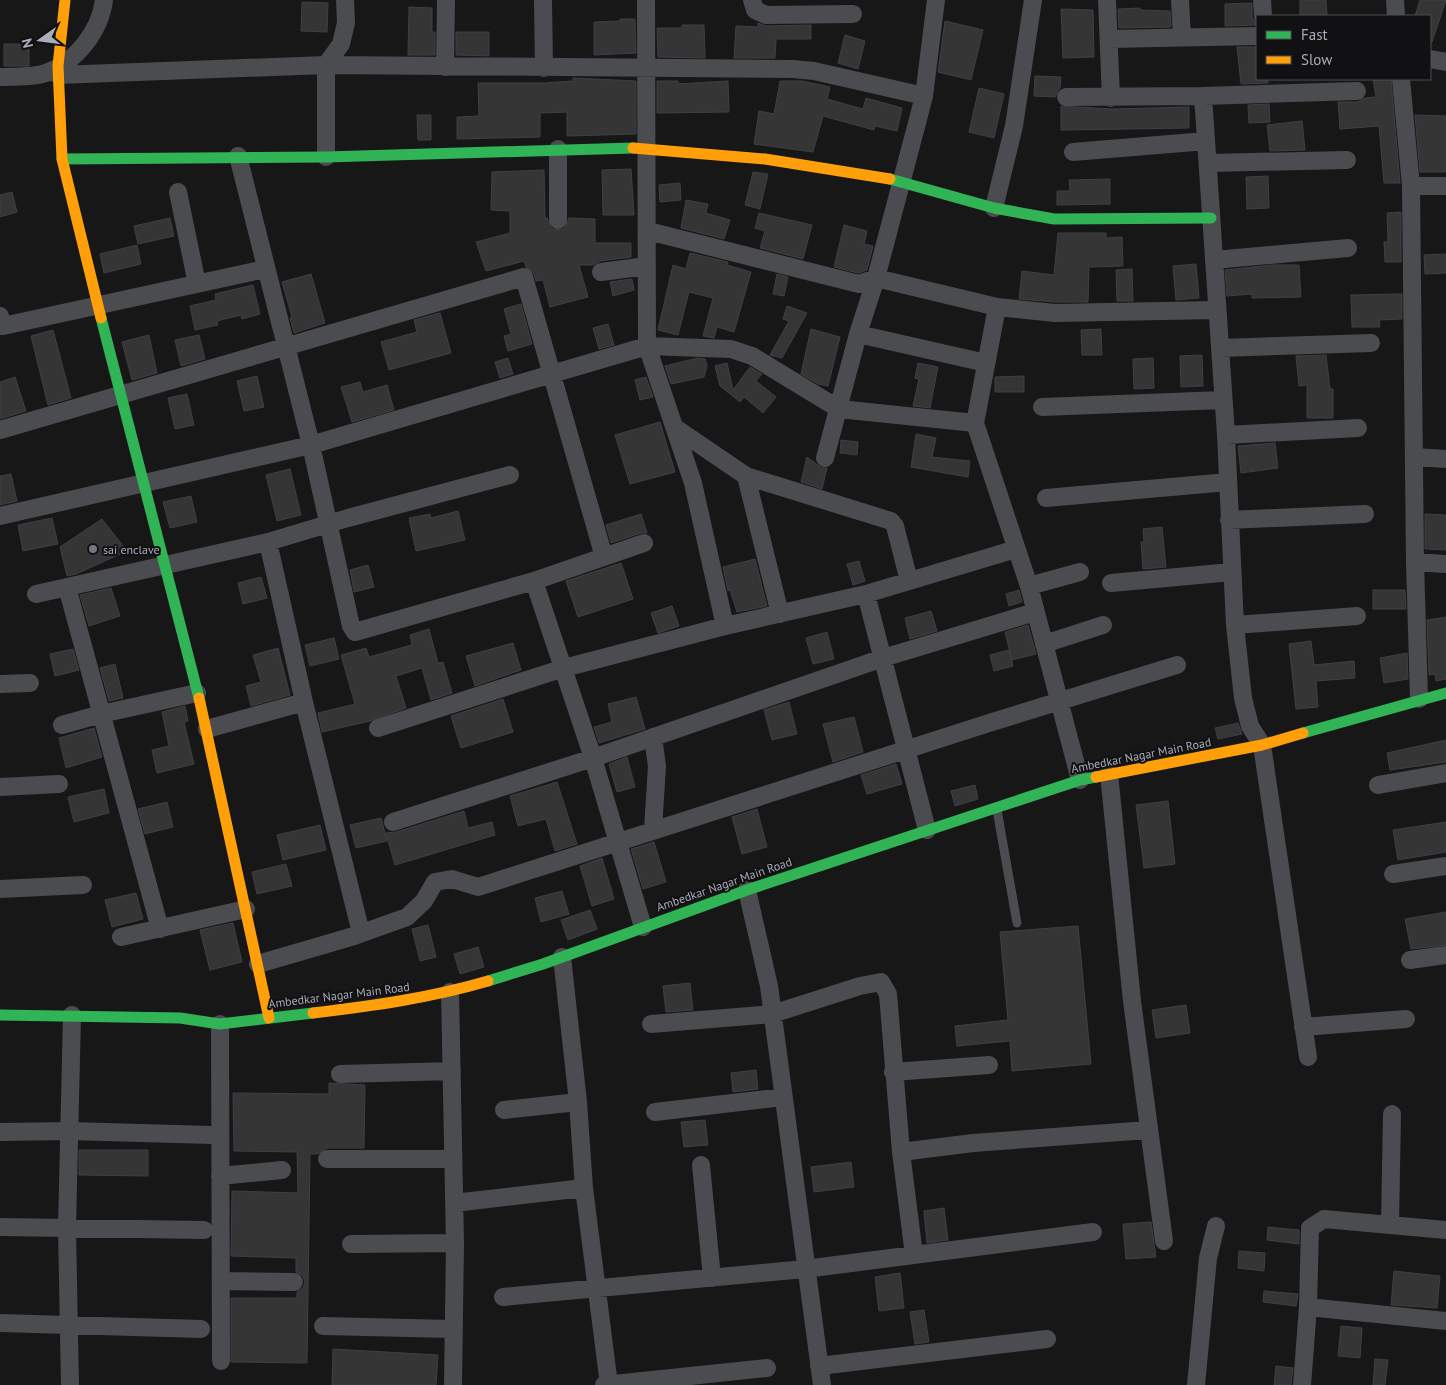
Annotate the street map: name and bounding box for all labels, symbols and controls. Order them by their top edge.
north arrow [15,15,65,65]
legend [1256,15,1431,80]
text: Fast [1301,25,1328,44]
text: N [18,37,37,50]
text: Slow [1301,50,1332,69]
place label: sai enclave [103,542,160,557]
marker: sai enclave [87,543,99,555]
street label: Ambedkar Nagar Main Road [1070,734,1212,776]
street label: Ambedkar Nagar Main Road [654,854,794,914]
street label: Ambedkar Nagar Main Road [267,979,411,1011]

